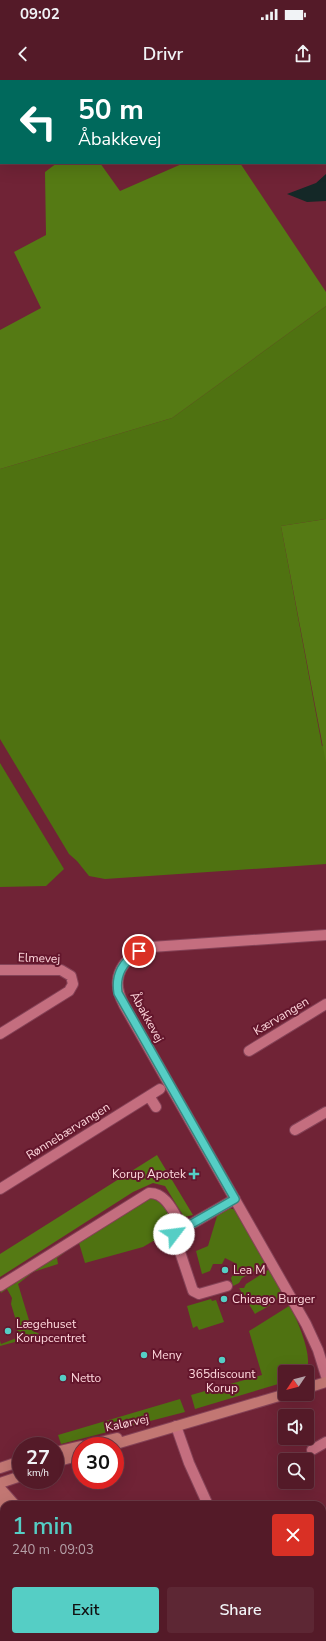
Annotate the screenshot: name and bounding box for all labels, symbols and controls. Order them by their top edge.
text: 09:02 [20,4,60,24]
text: Drivr [143,42,183,66]
icon: back [12,43,34,65]
icon: share [292,43,314,65]
text: 50 m [78,91,144,129]
icon: left [12,96,64,148]
text: Åbakkevej [78,127,161,151]
pin [122,934,156,968]
icon: arrive [128,940,150,962]
street label: Elmevej [18,949,61,967]
street label: Åbakkevej [127,989,168,1045]
street label: Kærvangen [250,993,312,1039]
street label: Rønnebærvangen [23,1099,113,1163]
place label: Korup Apotek [112,1166,187,1182]
marker: Korup Apotek [189,1169,199,1179]
position arrow [153,1213,195,1255]
place label: Lea M [233,1262,266,1278]
marker: Lea M [220,1265,230,1275]
place label: Chicago Burger [232,1291,316,1307]
marker: Chicago Burger [219,1294,229,1304]
place label: Lægehuset Korupcentret [16,1316,86,1346]
marker: Lægehuset Korupcentret [3,1326,13,1336]
place label: Meny [152,1347,182,1363]
marker: Meny [139,1350,149,1360]
marker: 365discount Korup [217,1355,227,1365]
north arrow [278,1365,314,1401]
map controls [278,1365,314,1489]
place label: 365discount Korup [188,1366,256,1396]
place label: Netto [71,1370,101,1386]
marker: Netto [58,1373,68,1383]
button: sound [278,1409,314,1445]
street label: Kalørvej [104,1411,150,1435]
speed limit sign: 30 [72,1437,124,1489]
text: 27 [26,1444,50,1471]
button: search [278,1453,314,1489]
text: km/h [27,1466,49,1480]
text: 1 min [12,1510,73,1542]
button: close [272,1514,314,1556]
text: 240 m · 09:03 [12,1541,94,1559]
button: Exit [12,1587,159,1633]
button: Share [167,1587,314,1633]

